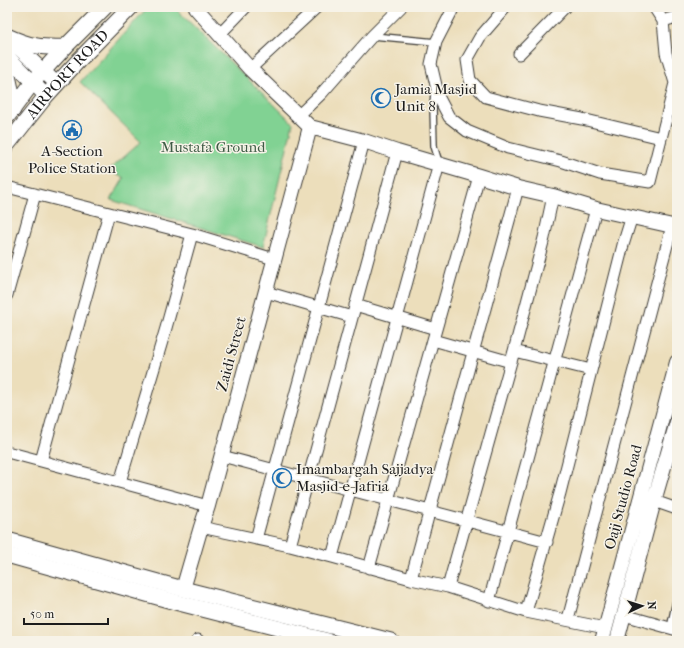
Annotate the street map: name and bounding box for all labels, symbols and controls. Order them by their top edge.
street label: AIRPORT ROAD [22,26,113,123]
place label: Jamia Masjid Unit 8 [394,80,478,115]
mosque icon: Jamia Masjid Unit 8 [370,87,392,109]
public building icon: A-Section Police Station [61,119,83,141]
park label: Mustafa Ground [161,138,266,156]
place label: A-Section Police Station [28,142,116,177]
street label: Zaidi Street [212,314,250,393]
street label: Oajj Studio Road [600,442,646,551]
place label: Imambargah Sajjadya Masjid-e-Jafria [296,460,434,495]
mosque icon: Imambargah Sajjadya Masjid-e-Jafria [271,467,293,489]
north arrow [622,586,662,626]
scale bar [24,600,108,626]
text: N [645,601,658,611]
text: 50 m [30,607,54,621]

